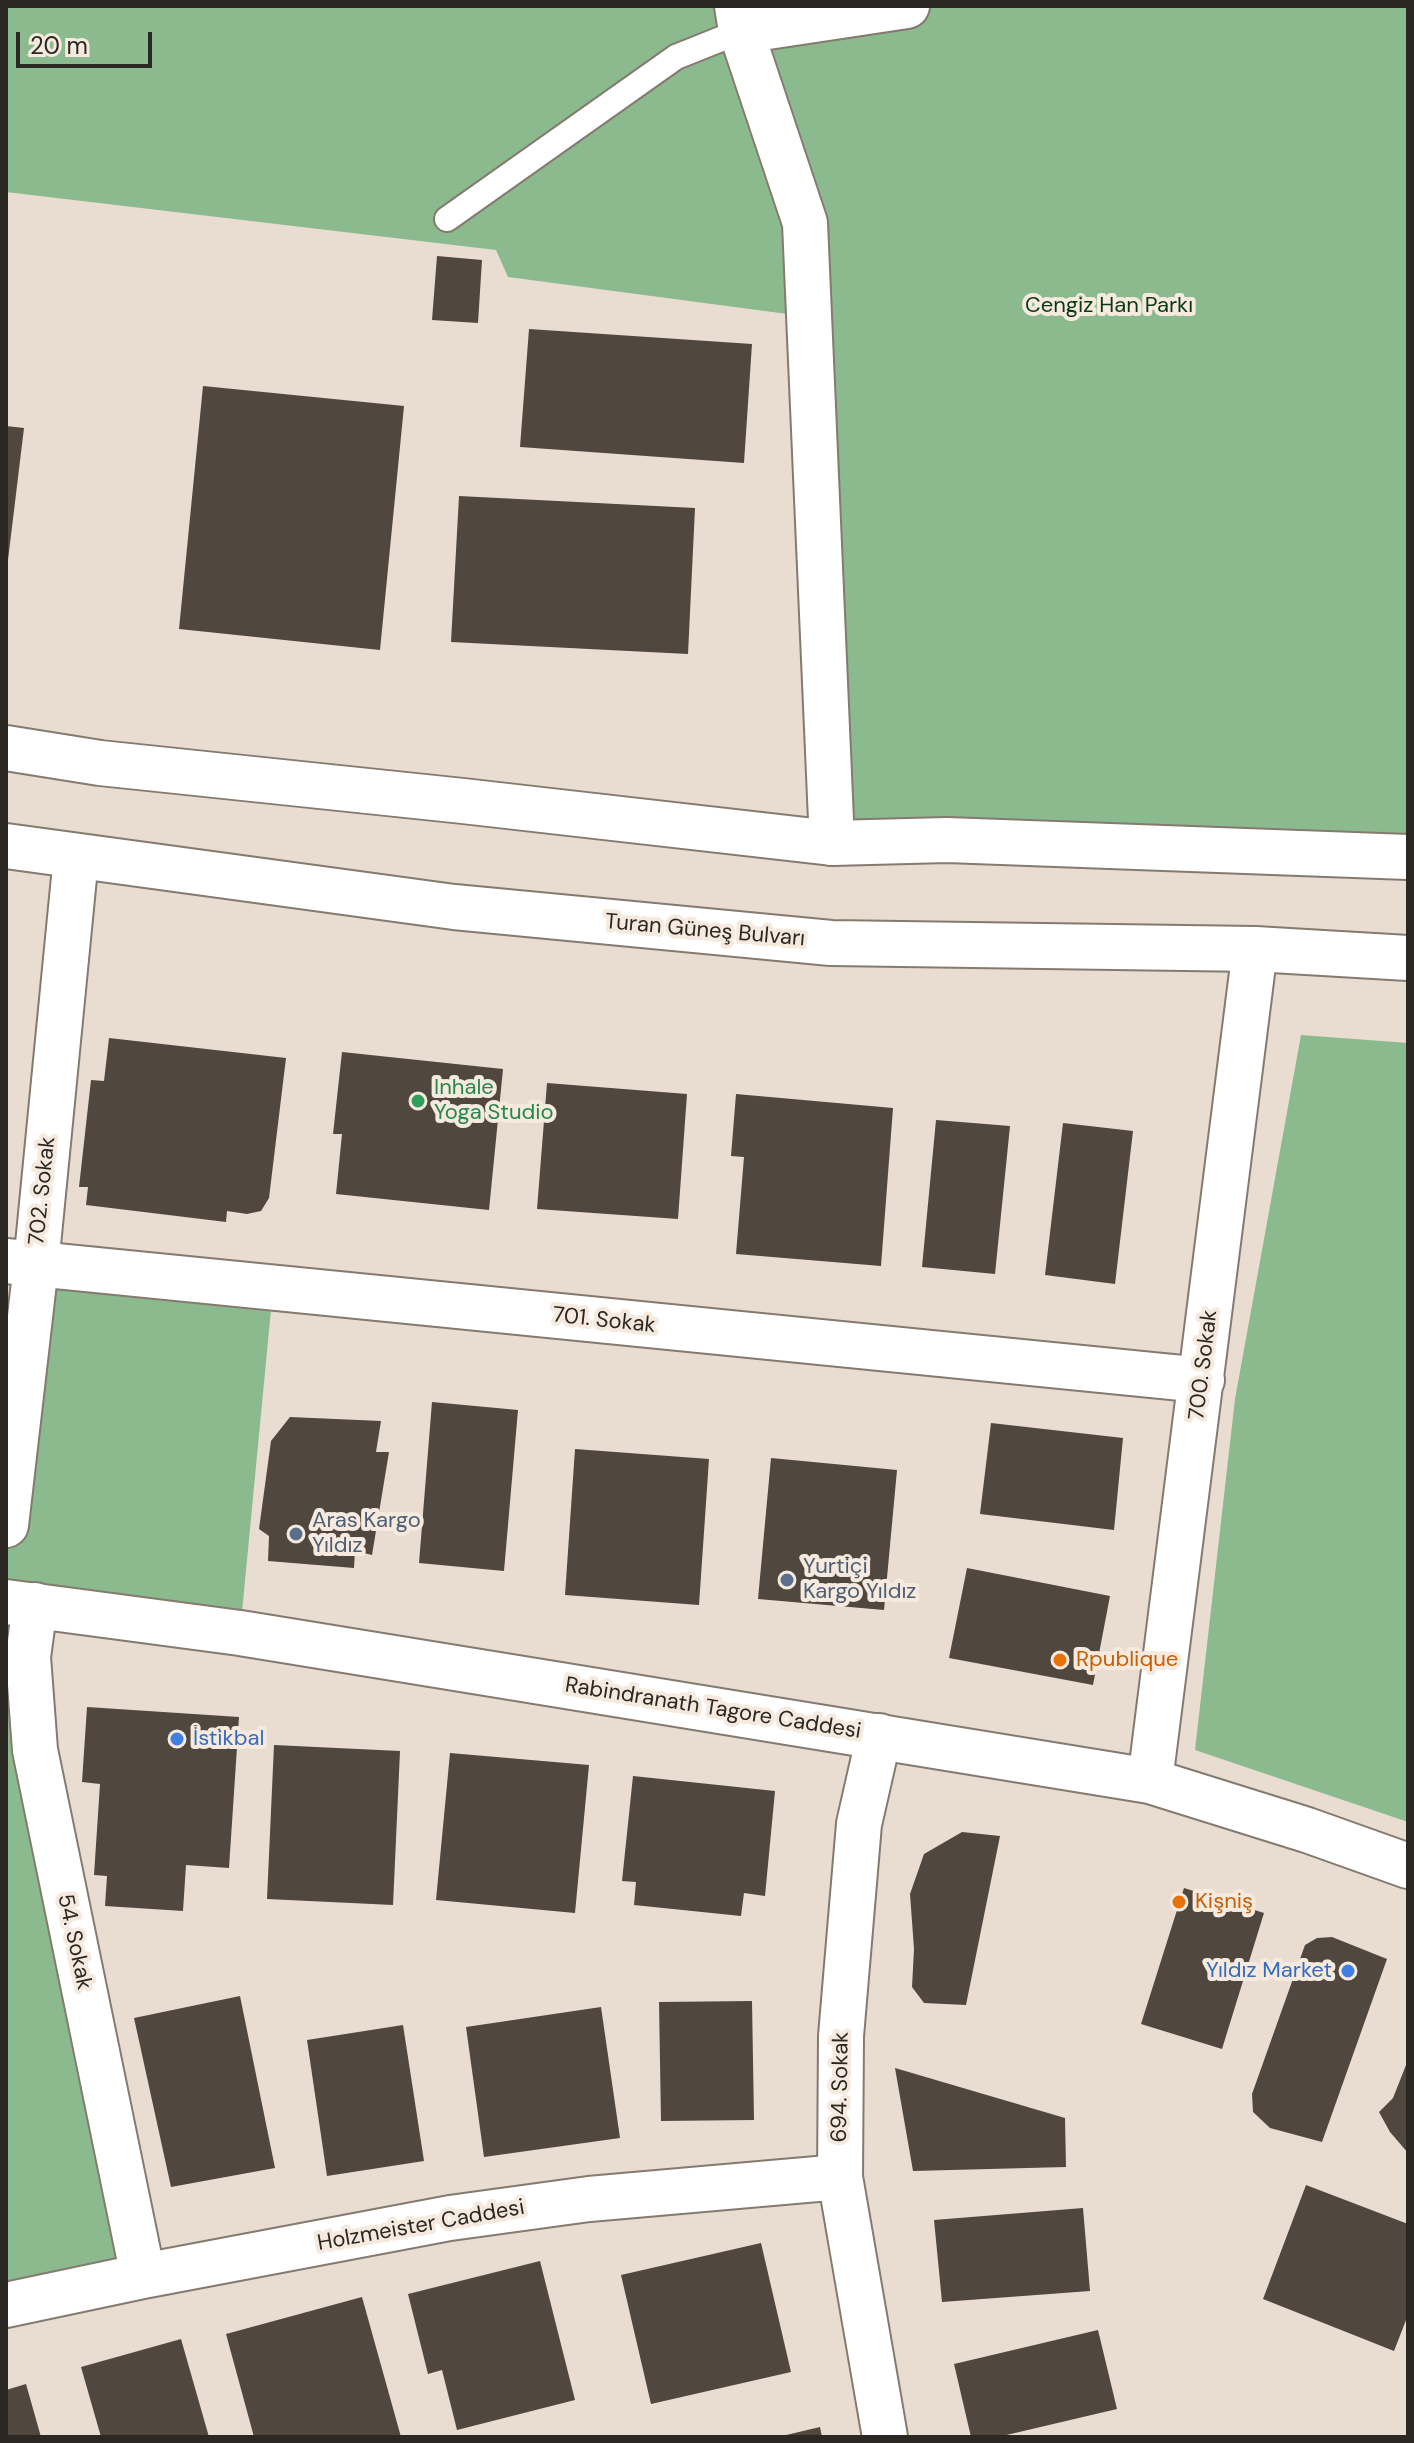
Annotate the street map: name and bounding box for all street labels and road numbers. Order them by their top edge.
street label: Turan Güneş Bulvarı [604,909,806,953]
street label: 702. Sokak [24,1135,62,1247]
street label: 701. Sokak [551,1302,657,1340]
street label: 700. Sokak [1184,1308,1224,1422]
street label: Rabindranath Tagore Caddesi [563,1673,863,1745]
street label: 54. Sokak [51,1892,97,1992]
street label: 694. Sokak [827,2031,855,2143]
street label: Holzmeister Caddesi [315,2195,527,2257]

